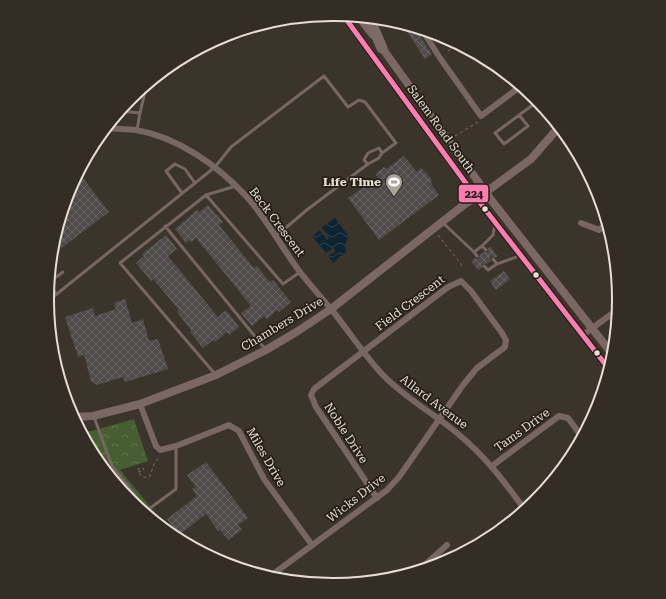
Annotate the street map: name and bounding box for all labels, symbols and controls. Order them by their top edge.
street label: Salem Road South [404,82,478,176]
sports icon: Life Time [384,172,404,197]
place label: Life Time [323,175,381,189]
line badge: 224 [458,184,489,203]
street label: Beck Crescent [246,185,308,260]
text: 224 [465,188,484,201]
unlabelled marker [480,204,490,214]
unlabelled marker [531,270,541,280]
street label: Field Crescent [373,272,448,334]
street label: Chambers Drive [239,294,326,354]
unlabelled marker [592,348,602,358]
street label: Allard Avenue [397,372,471,432]
street label: Noble Drive [321,400,371,466]
street label: Tams Drive [492,405,553,455]
street label: Miles Drive [244,425,289,489]
street label: Wicks Drive [324,471,388,525]

